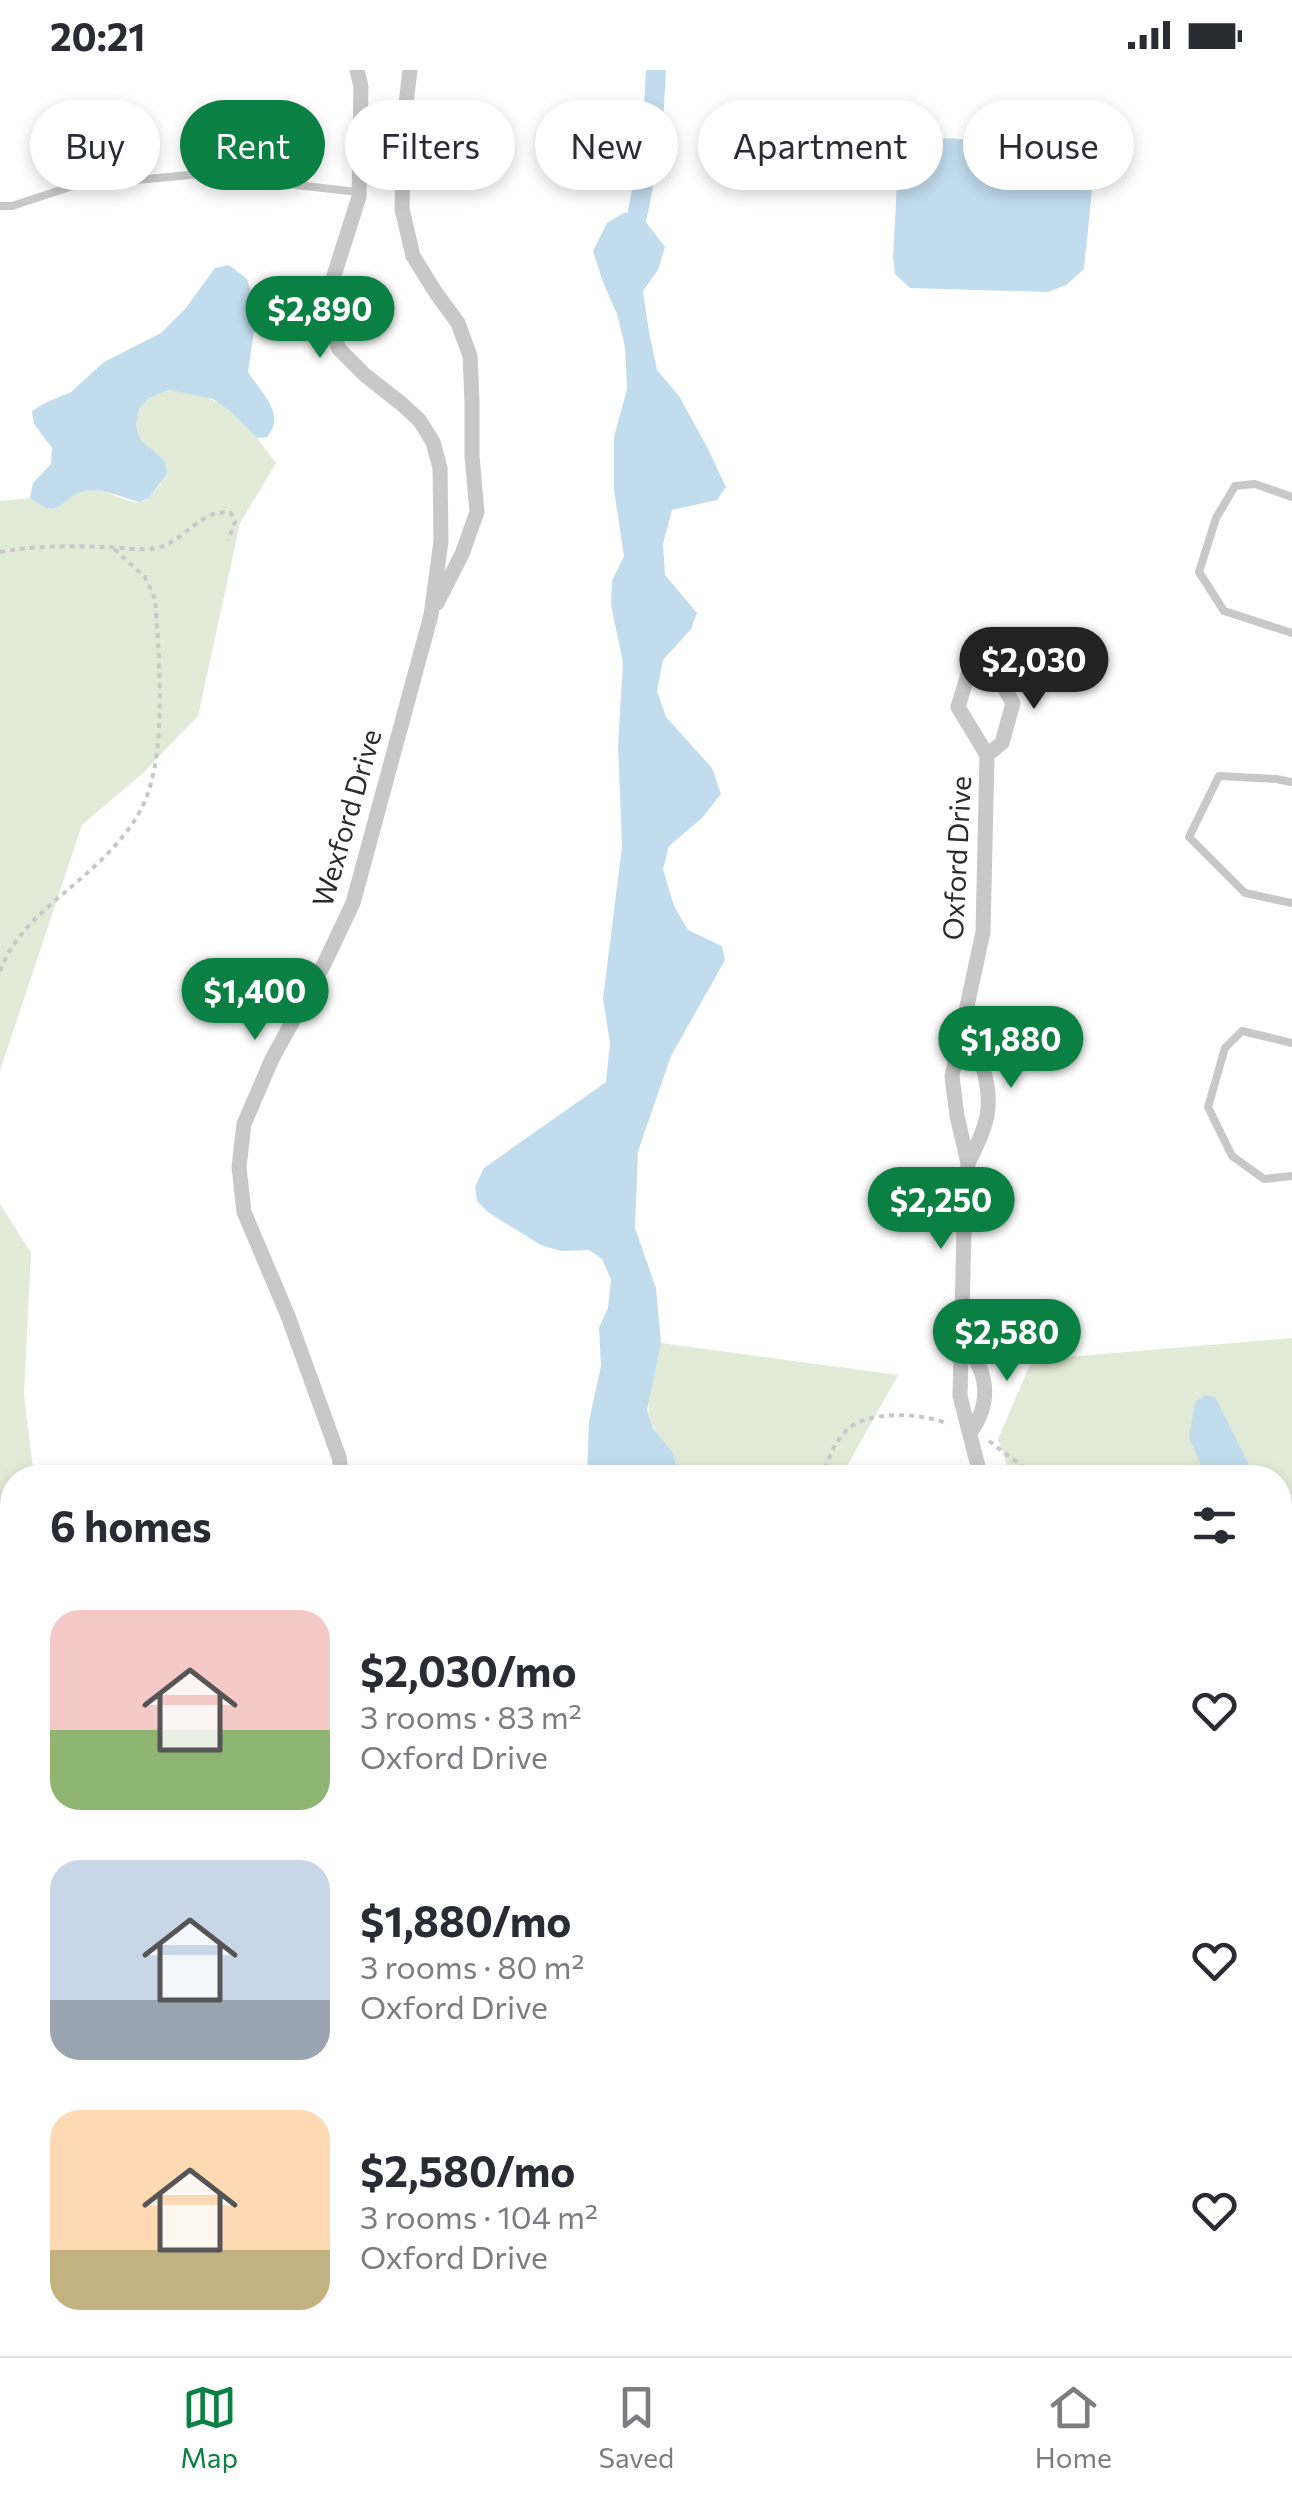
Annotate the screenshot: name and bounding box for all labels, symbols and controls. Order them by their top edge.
text: 20:21 [50,12,146,59]
chip: Buy [30,100,160,190]
chip: Rent [180,100,325,190]
chip: Filters [345,100,515,190]
chip: New [535,100,678,190]
chip: Apartment [698,100,943,190]
chip: House [963,100,1134,190]
pin: $2,890 [239,276,401,361]
text: $2,890 [268,288,372,328]
pin: $2,030 [953,627,1115,712]
text: $2,030 [981,639,1087,679]
street label: Wexford Drive [304,725,388,910]
street label: Oxford Drive [935,775,977,941]
pin: $1,400 [174,958,336,1043]
text: $1,400 [204,970,306,1010]
pin: $1,880 [930,1006,1092,1091]
text: $1,880 [960,1018,1062,1058]
pin: $2,250 [860,1167,1022,1252]
text: $2,250 [890,1179,992,1219]
pin: $2,580 [926,1299,1088,1384]
text: $2,580 [955,1311,1059,1351]
icon: filters [1187,1498,1242,1553]
text: 6 homes [50,1499,212,1551]
text: $2,030/mo [360,1644,577,1696]
icon: home [130,1650,250,1770]
icon: heart [1187,1683,1242,1738]
text: 3 rooms · 83 m² [360,1696,582,1736]
text: Oxford Drive [360,1736,548,1776]
text: $1,880/mo [360,1894,571,1946]
icon: home [130,1900,250,2020]
icon: heart [1187,1933,1242,1988]
text: 3 rooms · 80 m² [360,1946,584,1986]
text: Oxford Drive [360,1986,548,2026]
text: $2,580/mo [360,2144,575,2196]
icon: home [130,2150,250,2270]
icon: heart [1187,2183,1242,2238]
text: 3 rooms · 104 m² [360,2196,598,2236]
text: Oxford Drive [360,2236,548,2276]
tab: Map [180,2380,238,2474]
tab: Saved [599,2380,674,2474]
tab: Home [1035,2380,1112,2474]

